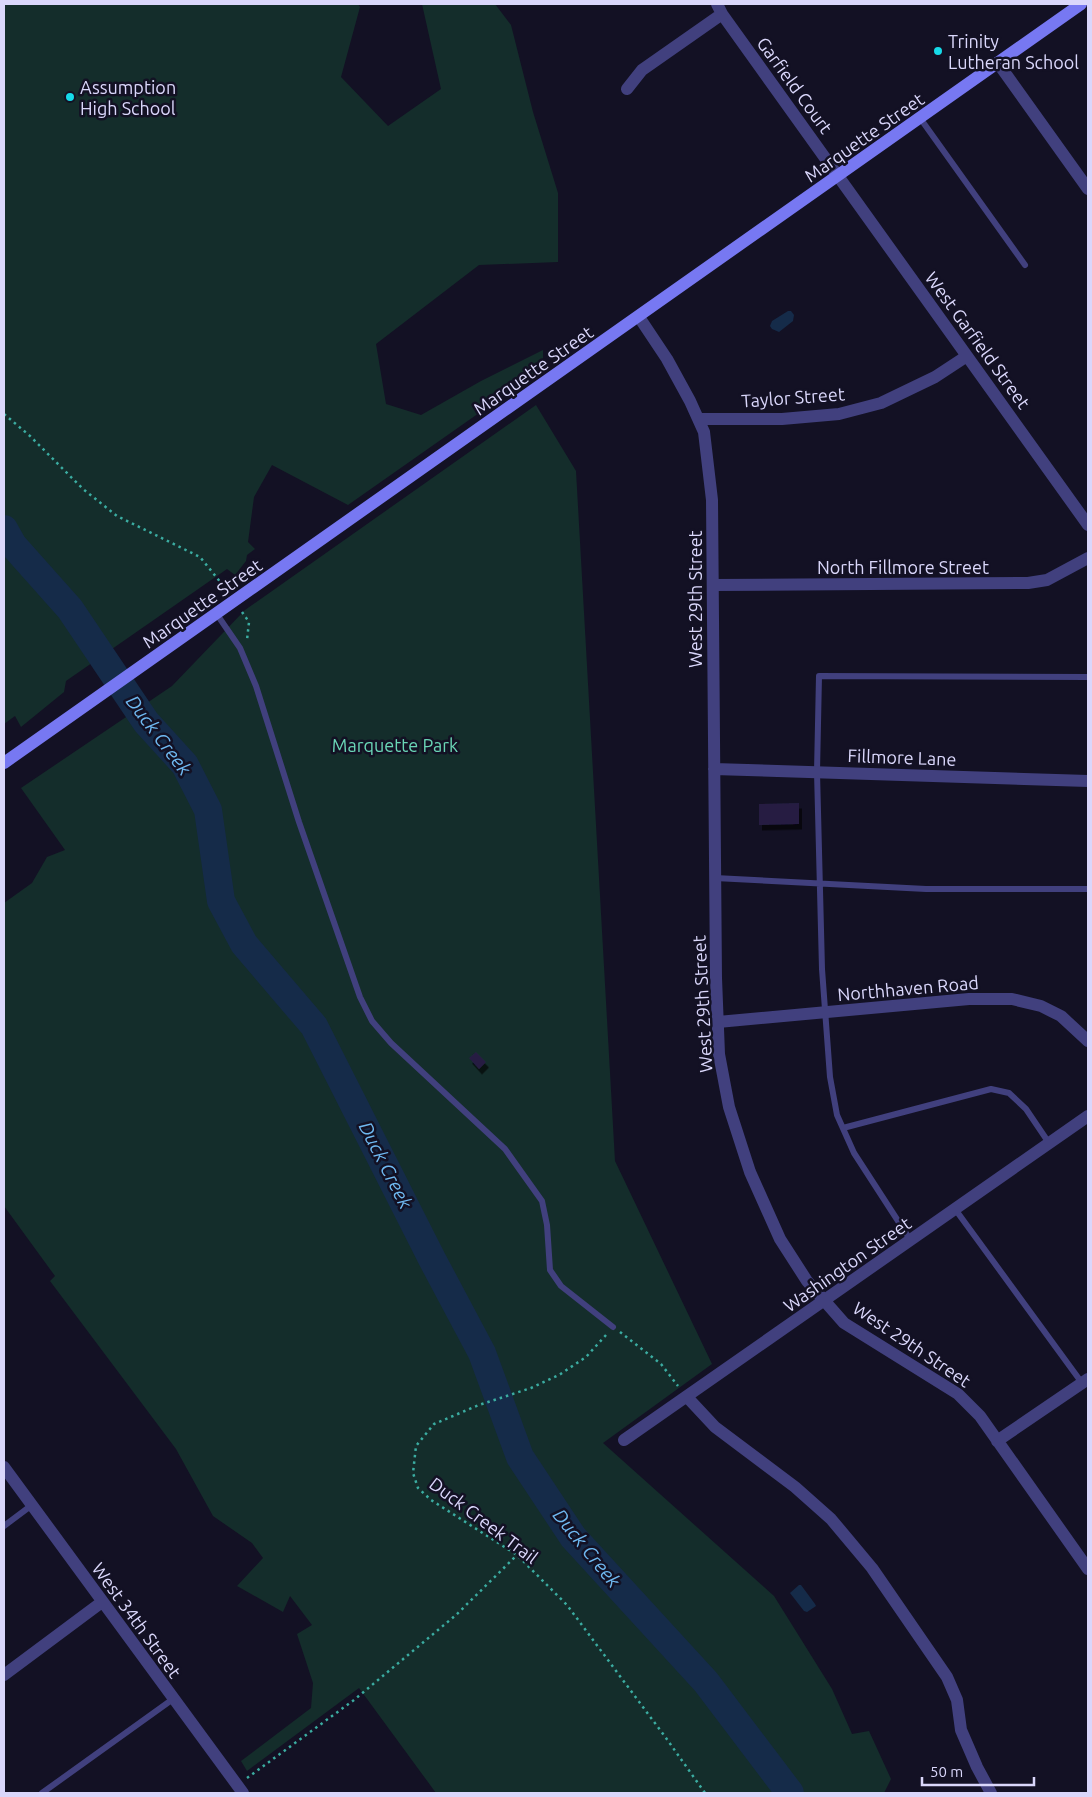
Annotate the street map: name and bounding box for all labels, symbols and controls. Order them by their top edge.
place label: Trinity Lutheran School [948,31,1079,72]
street label: Garfield Court [753,33,837,137]
marker: Trinity Lutheran School [932,45,944,57]
place label: Assumption High School [80,77,176,118]
street label: Marquette Street [801,88,927,186]
marker: Assumption High School [64,91,76,103]
street label: West Garfield Street [922,268,1034,412]
street label: Marquette Street [470,321,596,419]
street label: Taylor Street [741,383,845,411]
street label: West 29th Street [685,530,705,668]
street label: Marquette Street [139,554,265,652]
street label: North Fillmore Street [817,557,989,577]
water label: Duck Creek [122,691,196,780]
park label: Marquette Park [332,735,458,755]
street label: Fillmore Lane [847,745,957,769]
street label: West 29th Street [688,935,716,1073]
street label: Northhaven Road [837,972,979,1004]
water label: Duck Creek [355,1118,417,1212]
street label: Washington Street [779,1213,915,1315]
street label: West 29th Street [849,1297,975,1391]
street label: Duck Creek Trail [426,1473,542,1567]
water label: Duck Creek [549,1504,625,1592]
street label: West 34th Street [89,1559,185,1681]
scale bar [922,1754,1034,1786]
text: 50 m [930,1763,963,1780]

